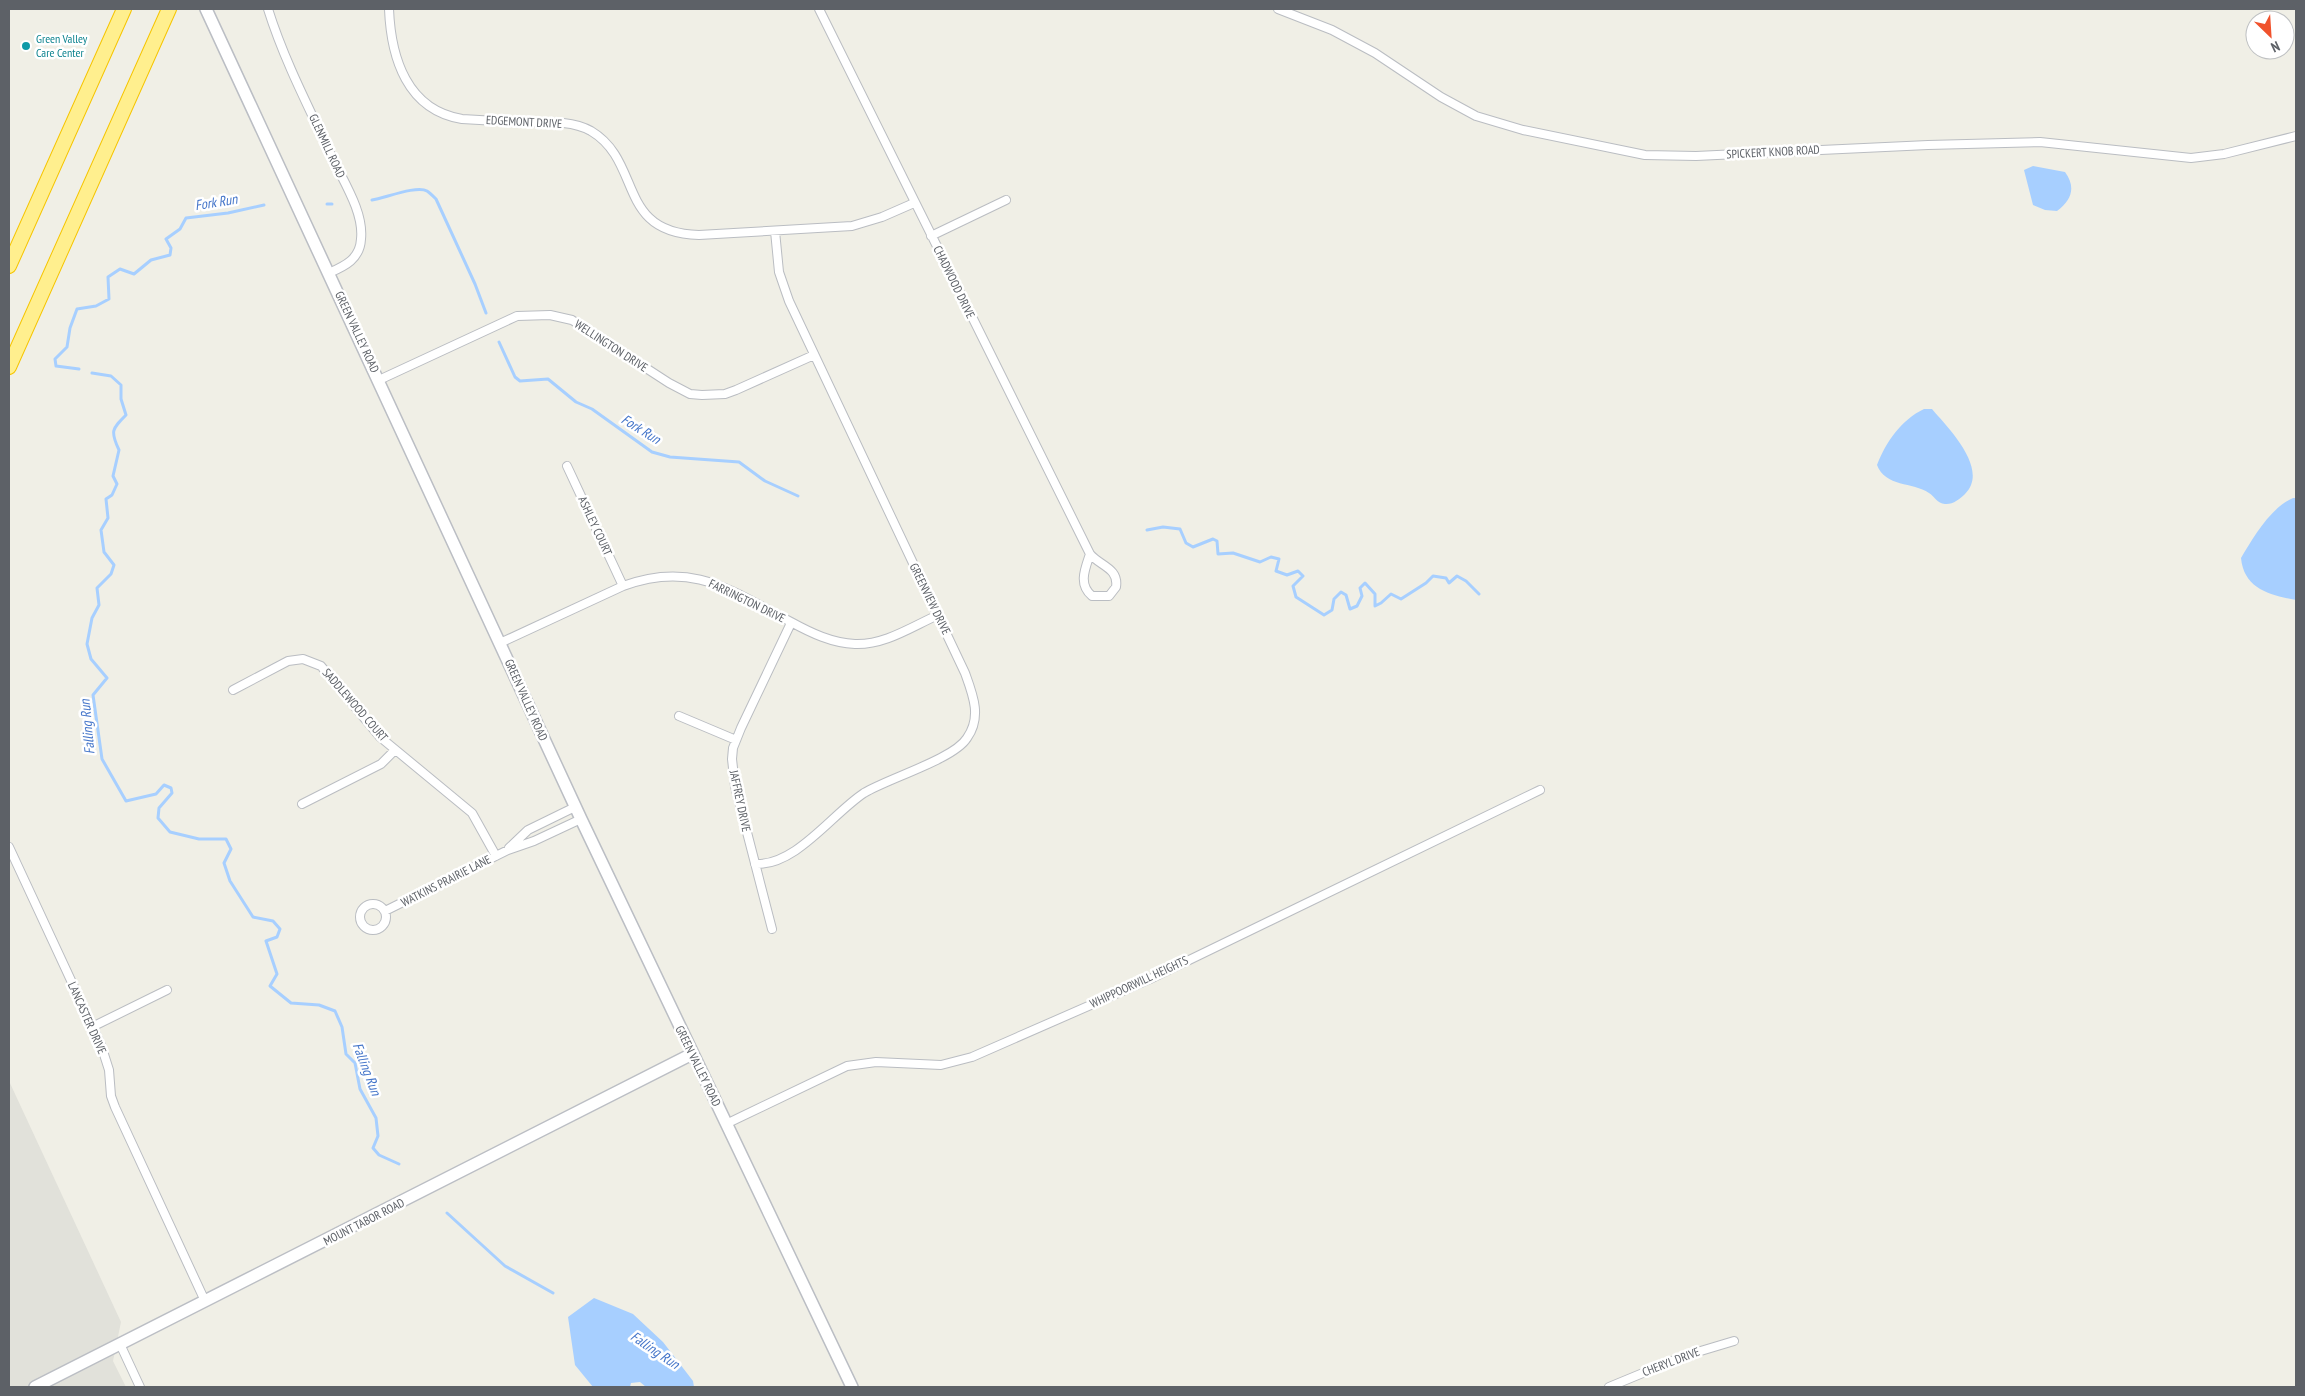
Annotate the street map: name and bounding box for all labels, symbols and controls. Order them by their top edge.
north arrow [2245,10,2295,60]
place label: Green Valley Care Center [36,31,88,60]
text: N [2268,37,2283,57]
marker: Green Valley Care Center [20,40,32,52]
street label: GLENMILL ROAD [306,111,349,180]
street label: EDGEMONT DRIVE [486,112,563,131]
street label: SPICKERT KNOB ROAD [1726,142,1820,161]
water label: Fork Run [194,190,239,214]
street label: CHADWOOD DRIVE [930,243,979,321]
street label: GREEN VALLEY ROAD [332,289,383,375]
street label: WELLINGTON DRIVE [572,316,651,375]
water label: Fork Run [618,410,665,448]
street label: ASHLEY COURT [575,494,616,558]
street label: GREENVIEW DRIVE [907,561,954,637]
street label: FARRINGTON DRIVE [706,576,788,626]
street label: GREEN VALLEY ROAD [502,657,551,743]
street label: SADDLEWOOD COURT [320,665,392,745]
water label: Falling Run [76,698,98,755]
street label: JAFFREY DRIVE [726,768,754,833]
street label: WATKINS PRAIRIE LANE [398,851,493,910]
street label: WHIPPOORWILL HEIGHTS [1087,952,1190,1011]
street label: LANCASTER DRIVE [65,979,110,1056]
street label: GREEN VALLEY ROAD [672,1023,724,1109]
water label: Falling Run [349,1040,386,1099]
street label: MOUNT TABOR ROAD [321,1195,407,1248]
water label: Falling Run [627,1327,684,1373]
street label: CHERYL DRIVE [1640,1344,1702,1379]

